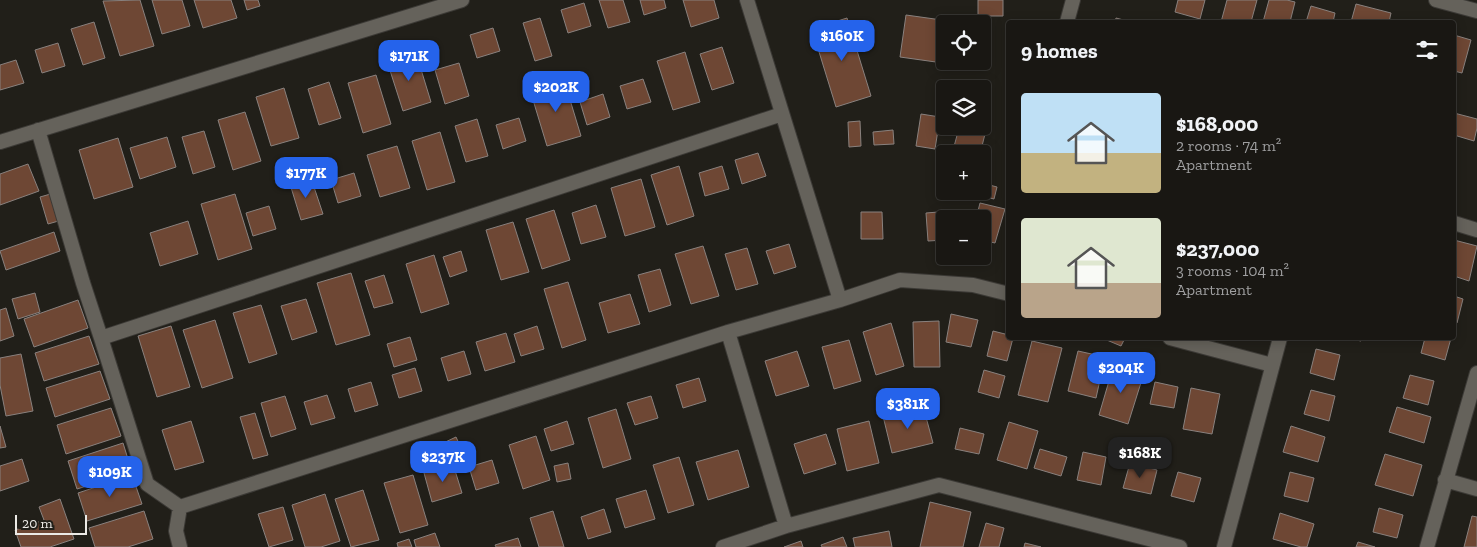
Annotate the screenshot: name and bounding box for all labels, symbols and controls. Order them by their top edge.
map controls [936,15,991,265]
button: locate [936,15,991,70]
pin: $160K [807,20,877,62]
text: $160K [821,26,863,45]
icon: filters [1413,36,1441,64]
text: 9 homes [1021,38,1098,63]
pin: $171K [374,39,444,82]
text: $171K [389,46,429,65]
pin: $202K [521,70,591,113]
text: $202K [533,77,579,96]
button: layers [936,80,991,135]
text: $168,000 [1176,111,1258,136]
icon: home [1061,113,1121,173]
text: 2 rooms · 74 m² [1176,136,1281,155]
button: + [936,145,991,200]
text: Apartment [1176,155,1252,174]
pin: $177K [271,156,341,199]
text: $177K [286,163,326,182]
button: − [936,210,991,265]
text: $237,000 [1176,236,1259,261]
icon: home [1061,238,1121,298]
text: 3 rooms · 104 m² [1176,261,1289,280]
text: Apartment [1176,280,1252,299]
pin: $204K [1086,352,1156,394]
text: $204K [1098,358,1144,377]
pin: $381K [873,388,943,430]
text: $381K [887,394,929,413]
pin: $168K [1105,436,1175,479]
pin: $237K [408,440,478,483]
text: $168K [1119,443,1161,462]
text: $237K [421,447,465,466]
pin: $109K [75,456,145,498]
text: $109K [89,462,131,481]
scale bar [15,512,88,535]
text: 20 m [22,515,53,532]

